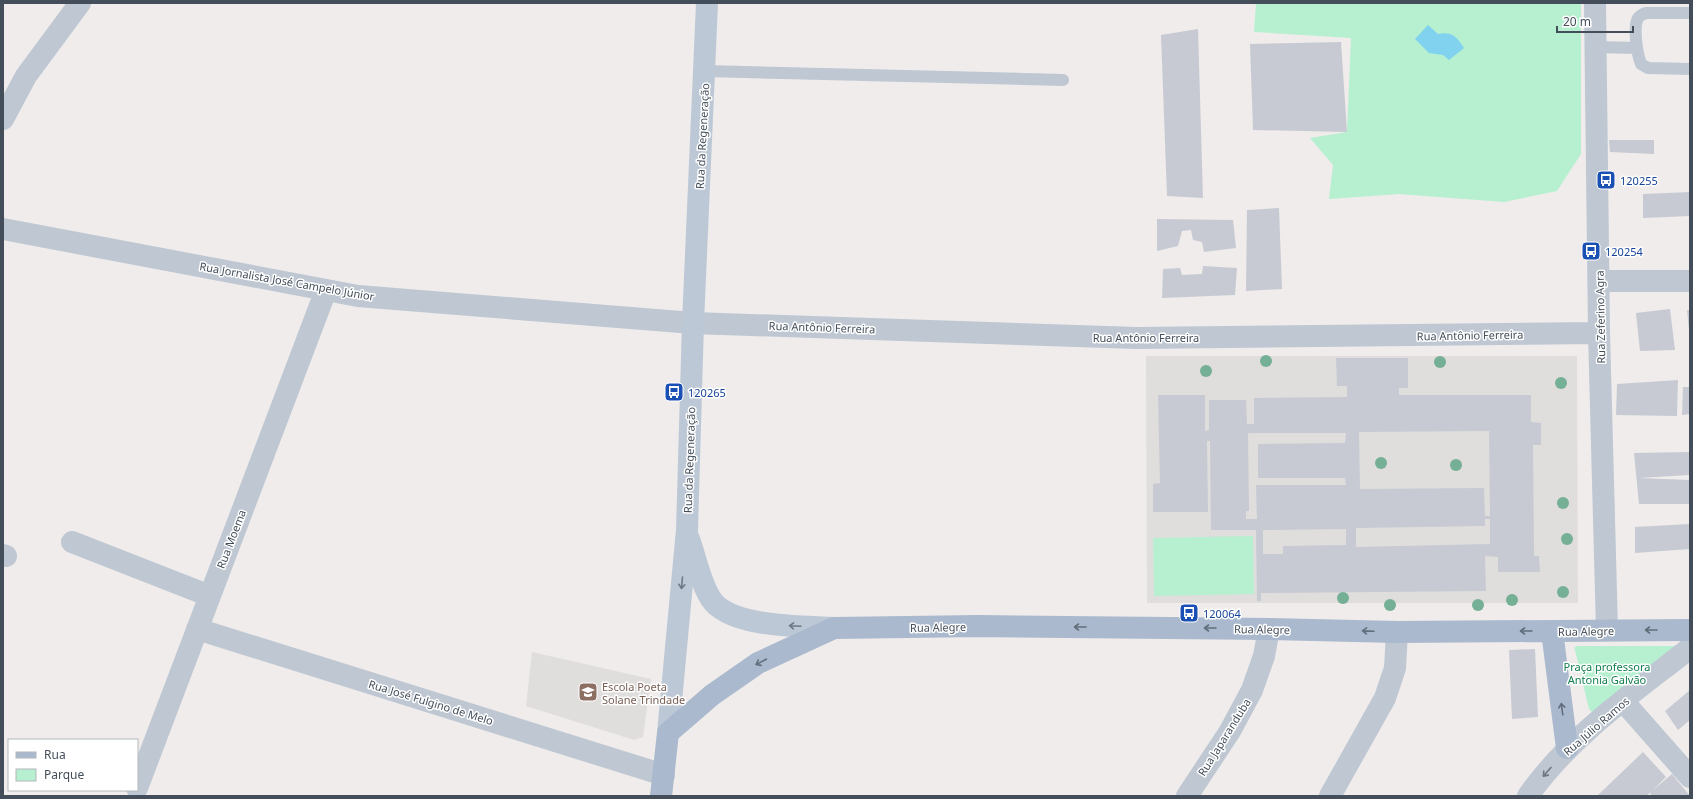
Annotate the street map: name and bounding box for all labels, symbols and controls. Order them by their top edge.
scale bar [1557,8,1633,34]
text: 20 m [1563,13,1591,30]
street label: Rua da Regeneração [692,82,712,189]
bus stop icon: 120255 [1595,169,1617,191]
place label: 120255 [1620,173,1658,188]
bus stop icon: 120254 [1580,240,1602,262]
place label: 120254 [1605,244,1643,259]
street label: Rua Jornalista José Campelo Júnior [198,258,376,304]
street label: Rua Zeferino Agra [1592,270,1608,364]
street label: Rua Antônio Ferreira [768,318,876,336]
street label: Rua Antônio Ferreira [1417,327,1523,343]
street label: Rua Antônio Ferreira [1093,330,1199,345]
bus stop icon: 120265 [663,381,685,403]
place label: 120265 [688,385,726,400]
street label: Rua da Regeneração [680,406,698,513]
street label: Rua Moema [213,507,249,571]
one-way arrow [678,576,685,589]
bus stop icon: 120064 [1178,602,1200,624]
place label: 120064 [1203,606,1241,621]
street label: Rua Alegre [910,619,966,635]
street label: Rua Alegre [1234,621,1290,637]
one-way arrow [789,622,802,630]
one-way arrow [1074,623,1087,631]
street label: Rua Alegre [1558,623,1614,639]
one-way arrow [1204,624,1217,632]
one-way arrow [1645,626,1658,634]
one-way arrow [1362,627,1375,635]
one-way arrow [1520,627,1533,635]
one-way arrow [755,659,767,666]
park label: Praça professora Antonia Galvão [1564,659,1650,687]
street label: Rua José Fulgino de Melo [367,676,495,728]
place label: Escola Poeta Solane Trindade [602,679,685,707]
school or university icon: Escola Poeta Solane Trindade [577,681,599,703]
street label: Rua Júlio Ramos [1560,693,1632,759]
street label: Rua Japaranduba [1194,695,1254,779]
one-way arrow [1558,703,1566,716]
legend [8,739,138,791]
text: Rua [44,746,66,763]
text: Parque [44,766,85,783]
one-way arrow [1543,766,1552,777]

